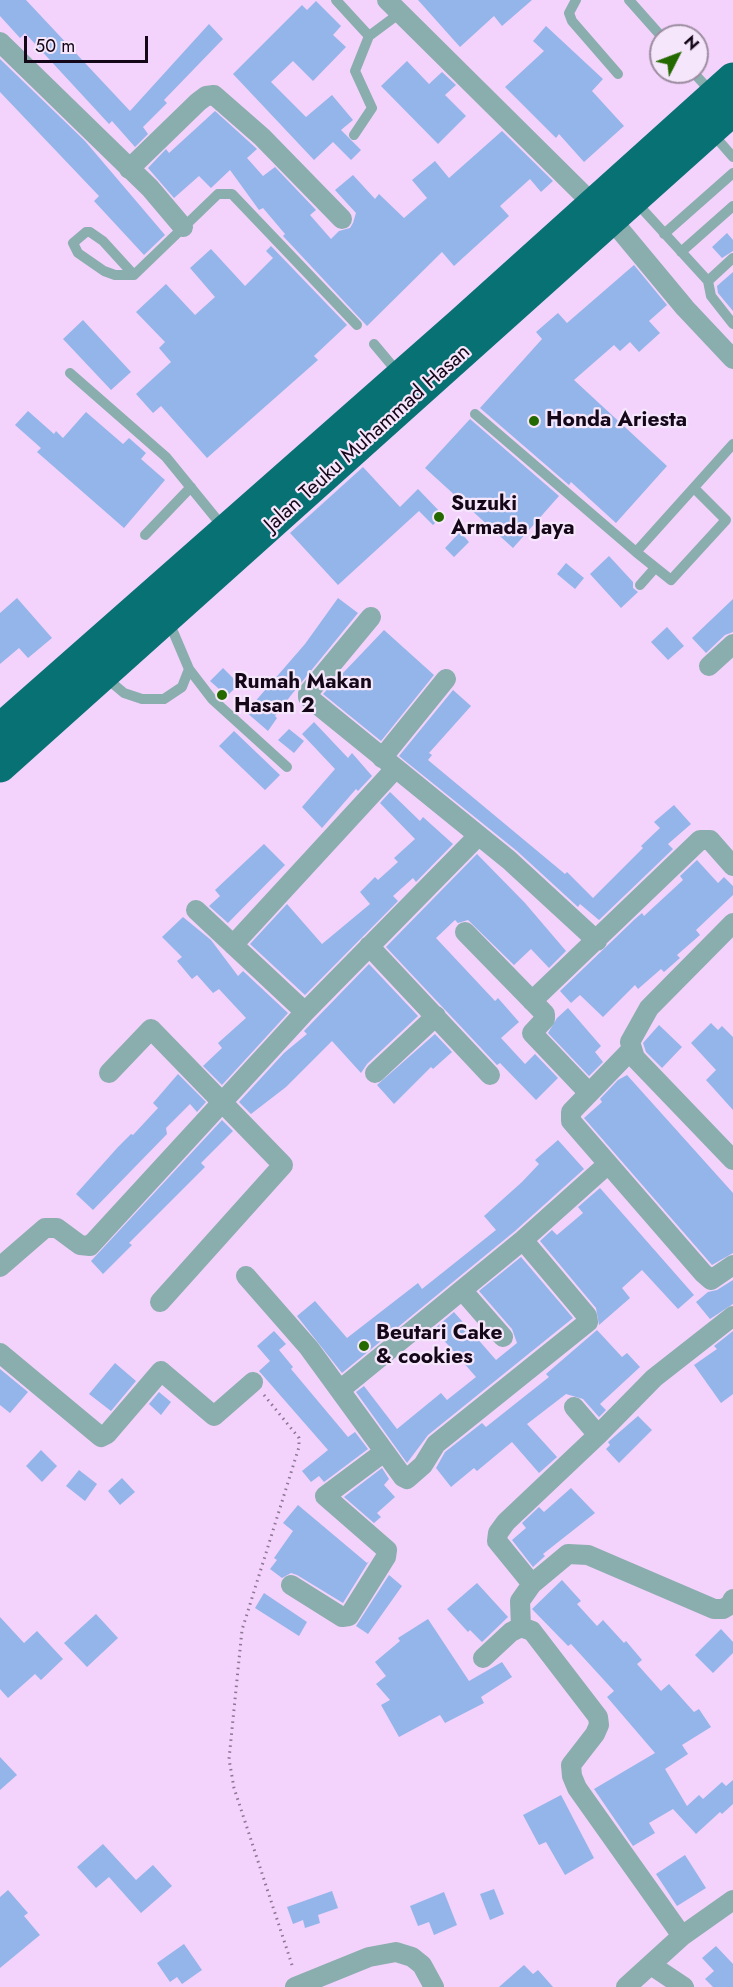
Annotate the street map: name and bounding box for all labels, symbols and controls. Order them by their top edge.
scale bar [27,24,152,62]
north arrow [649,24,709,84]
text: N [678,31,704,55]
text: 50 m [35,33,75,59]
street label: Jalan Teuku Muhammad Hasan [260,340,476,538]
place label: Honda Ariesta [546,408,687,434]
marker: Honda Ariesta [527,414,541,428]
place label: Suzuki Armada Jaya [451,492,575,542]
marker: Suzuki Armada Jaya [432,510,446,524]
place label: Rumah Makan Hasan 2 [234,670,372,720]
marker: Rumah Makan Hasan 2 [215,688,229,702]
place label: Beutari Cake & cookies [376,1321,503,1371]
marker: Beutari Cake & cookies [357,1339,371,1353]

